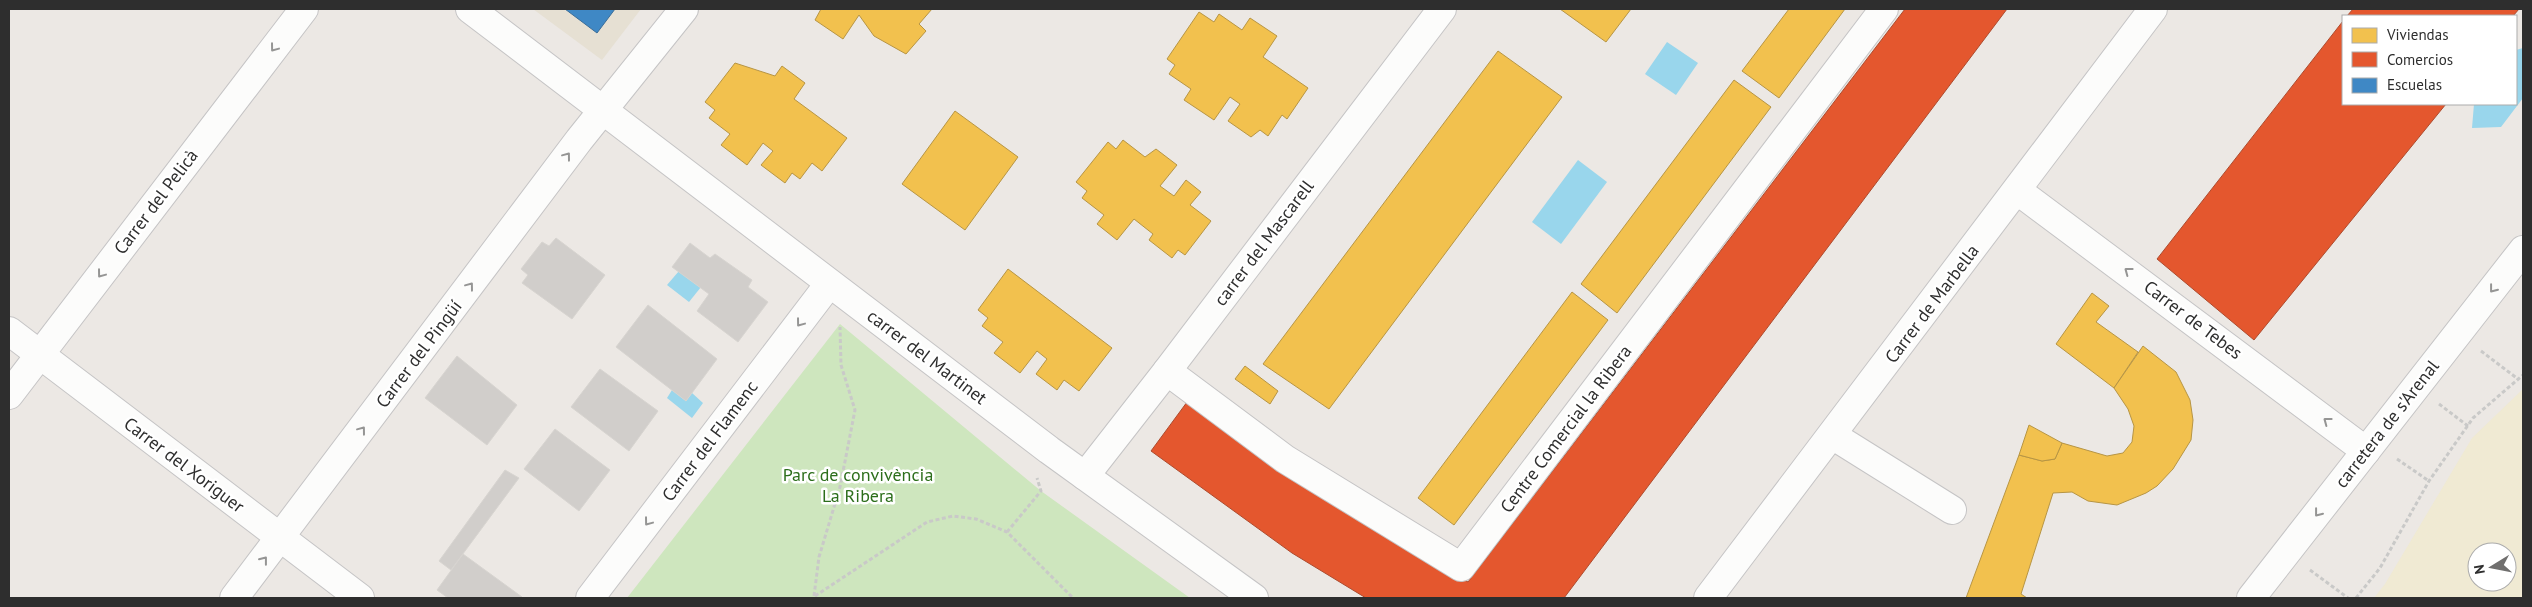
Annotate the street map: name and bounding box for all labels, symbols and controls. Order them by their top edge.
legend [2342,15,2517,105]
text: Viviendas [2386,25,2448,44]
one-way arrow [271,42,280,52]
text: Comercios [2387,50,2453,69]
text: Escuelas [2387,75,2442,94]
street label: Carrer del Pelicà [109,145,203,259]
one-way arrow [561,152,570,162]
street label: carrer del Mascarell [1209,175,1319,310]
street label: Carrer de Marbella [1880,240,1984,367]
one-way arrow [99,268,107,277]
one-way arrow [2124,268,2134,277]
street label: Carrer de Tebes [2139,275,2247,364]
one-way arrow [464,282,473,292]
one-way arrow [2490,283,2499,292]
street label: Carrer del Pingüí [371,295,467,412]
street label: carrer del Martinet [863,304,992,409]
one-way arrow [797,317,805,326]
street label: Centre Comercial la Ribera [1495,340,1636,517]
street label: carretera de s'Arenal [2329,355,2444,492]
street label: Carrer del Flamenc [657,376,763,506]
street label: Carrer del Xoriguer [119,412,249,517]
one-way arrow [2324,419,2333,427]
one-way arrow [356,426,365,436]
park label: Parc de convivència La Ribera [783,463,933,507]
one-way arrow [2315,507,2323,516]
one-way arrow [646,516,654,525]
north arrow [2467,542,2517,592]
one-way arrow [259,557,267,566]
text: N [2470,563,2489,575]

